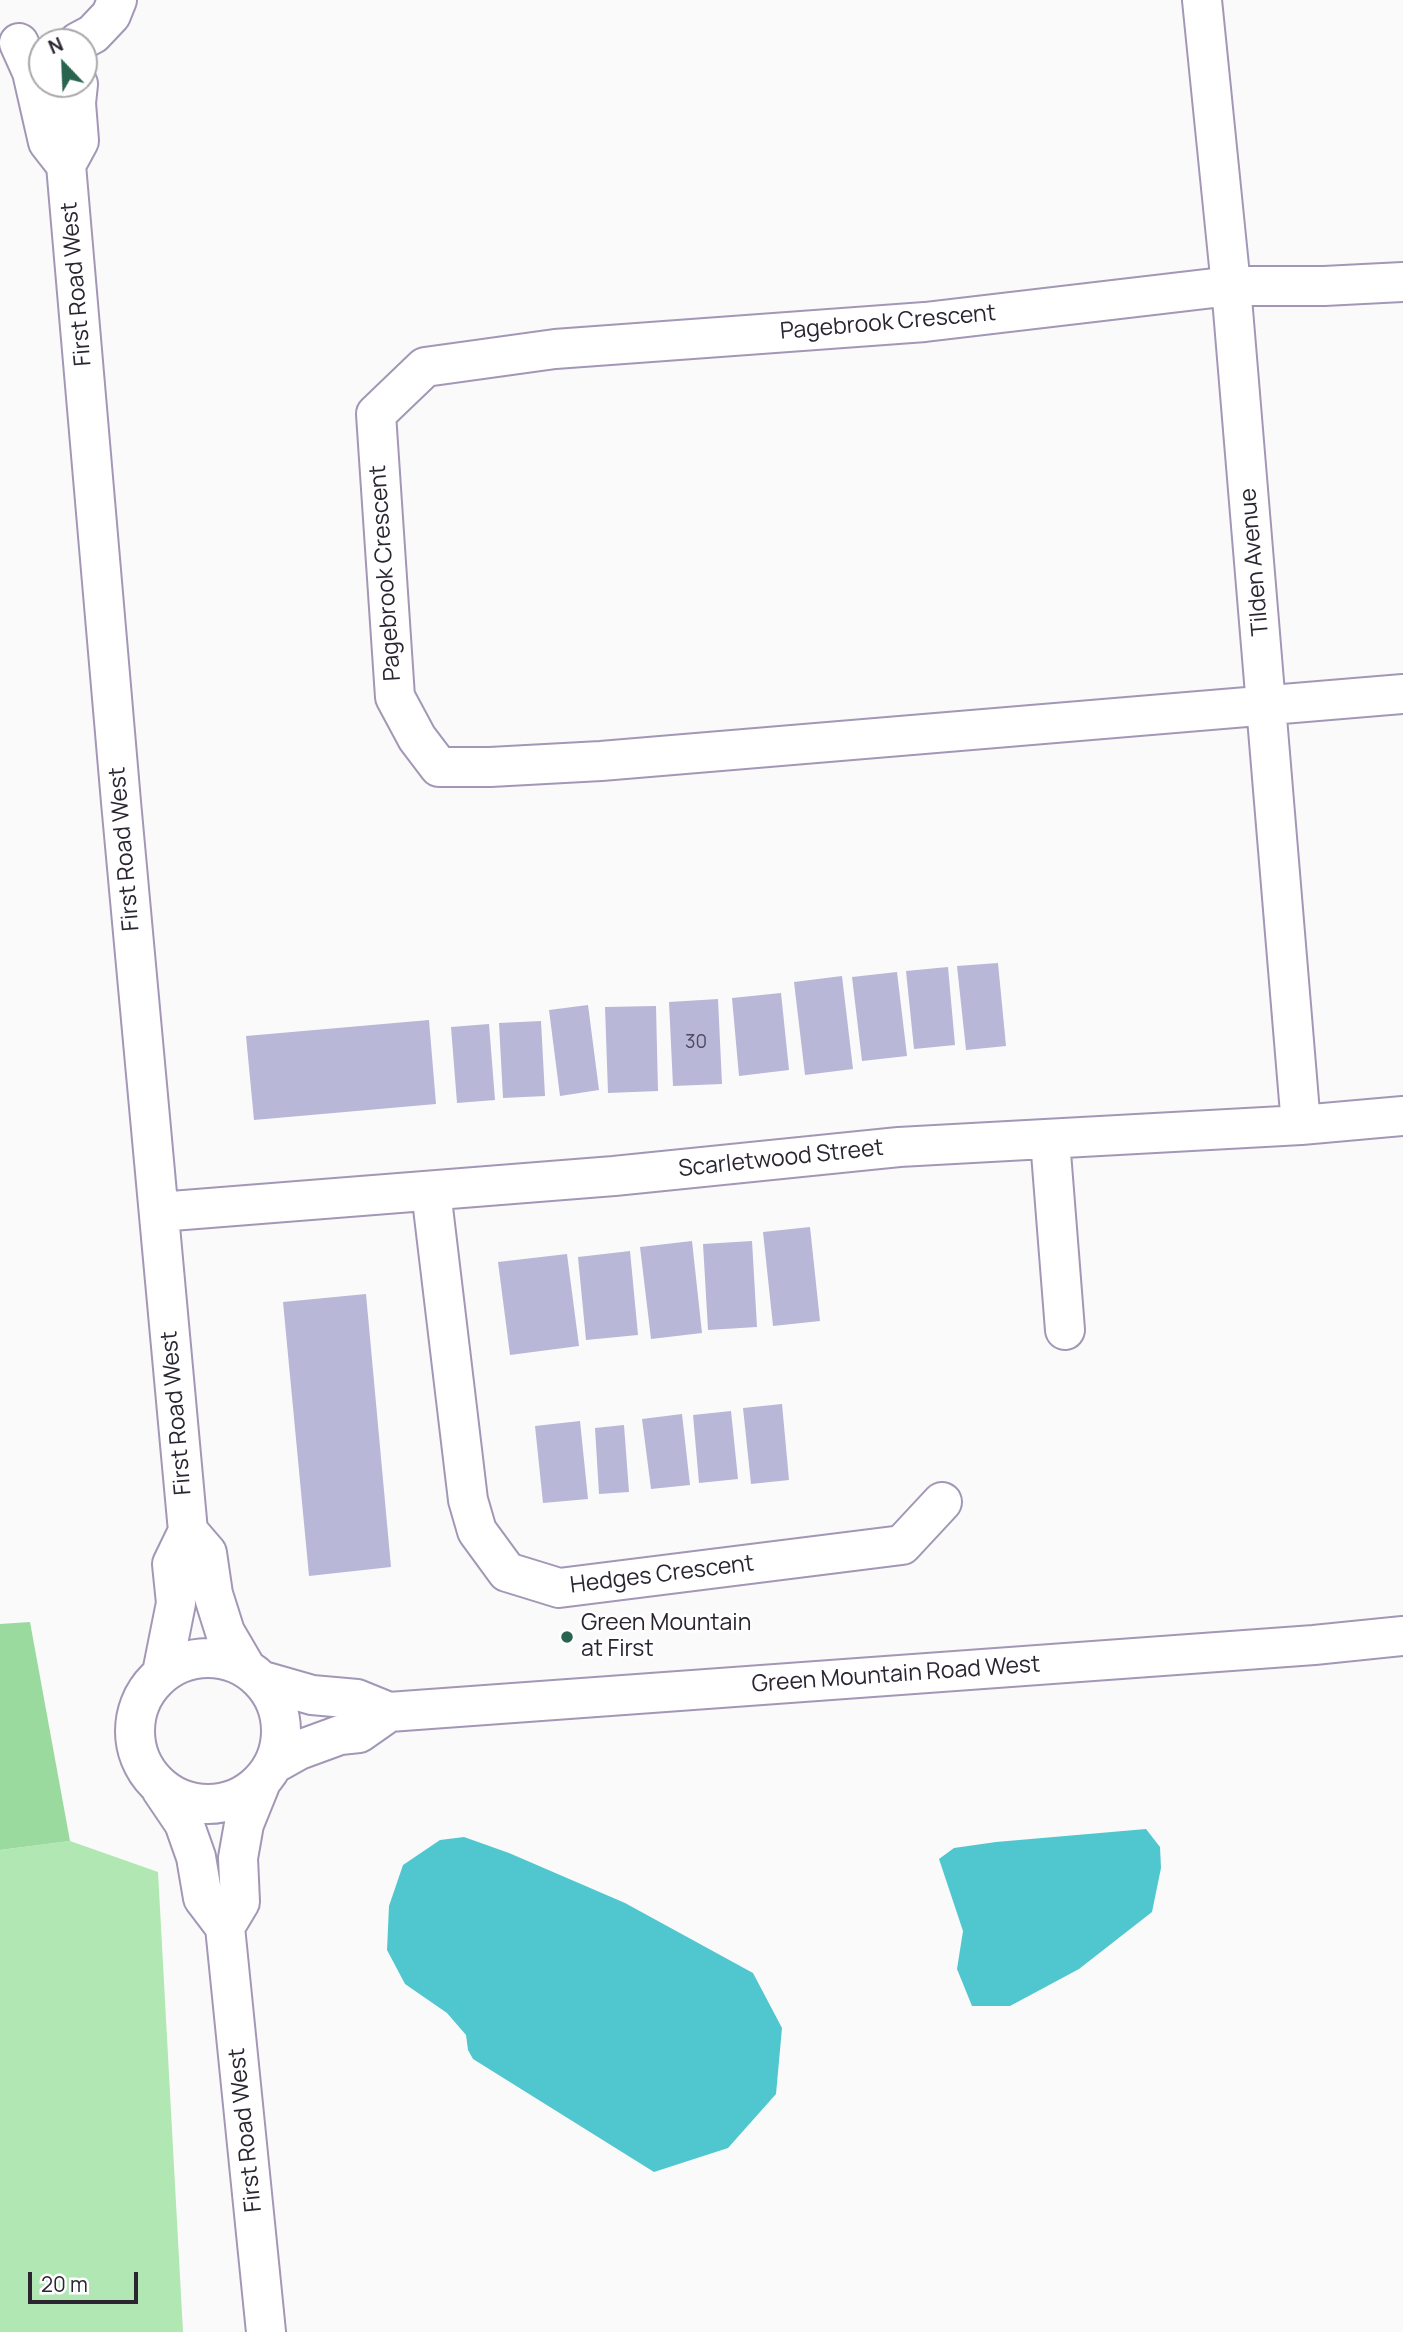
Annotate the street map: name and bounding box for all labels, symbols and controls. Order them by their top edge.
north arrow [28,28,98,98]
text: N [44,31,67,60]
street label: First Road West [56,201,98,367]
street label: Pagebrook Crescent [779,300,997,346]
street label: Pagebrook Crescent [365,464,407,682]
street label: Tilden Avenue [1235,487,1275,637]
street label: First Road West [104,766,146,932]
house number: 30 [685,1032,707,1054]
street label: Scarletwood Street [677,1135,885,1183]
street label: First Road West [156,1330,198,1496]
street label: Hedges Crescent [569,1550,755,1600]
place label: Green Mountain at First [581,1610,751,1664]
marker: Green Mountain at First [559,1629,575,1645]
street label: Green Mountain Road West [751,1651,1041,1699]
street label: First Road West [224,2047,268,2213]
scale bar [32,2258,142,2302]
text: 20 m [41,2270,88,2298]

